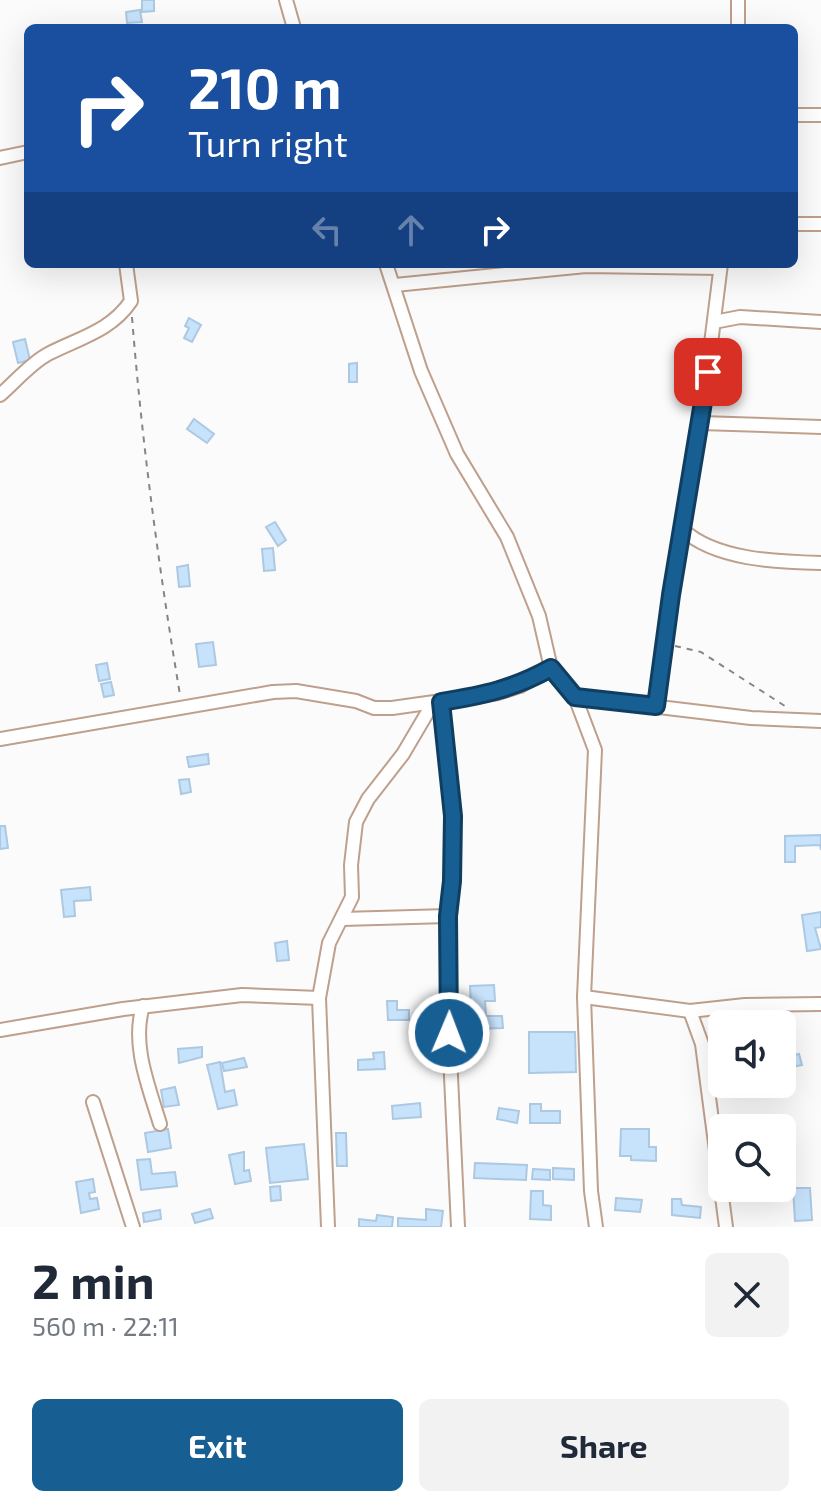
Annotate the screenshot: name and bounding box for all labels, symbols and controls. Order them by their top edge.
text: 210 m [188,53,342,120]
icon: right [56,56,160,160]
text: Turn right [188,121,348,164]
icon: left [305,208,349,252]
icon: ahead [389,208,433,252]
icon: right [473,208,517,252]
pin [674,338,742,406]
icon: arrive [686,350,730,394]
position arrow [407,991,491,1075]
map controls [708,1010,796,1202]
button: sound [708,1010,796,1098]
button: search [708,1114,796,1202]
text: 2 min [32,1251,155,1309]
button: close [705,1253,789,1337]
text: 560 m · 22:11 [32,1310,179,1341]
button: Exit [32,1399,403,1491]
button: Share [419,1399,789,1491]

